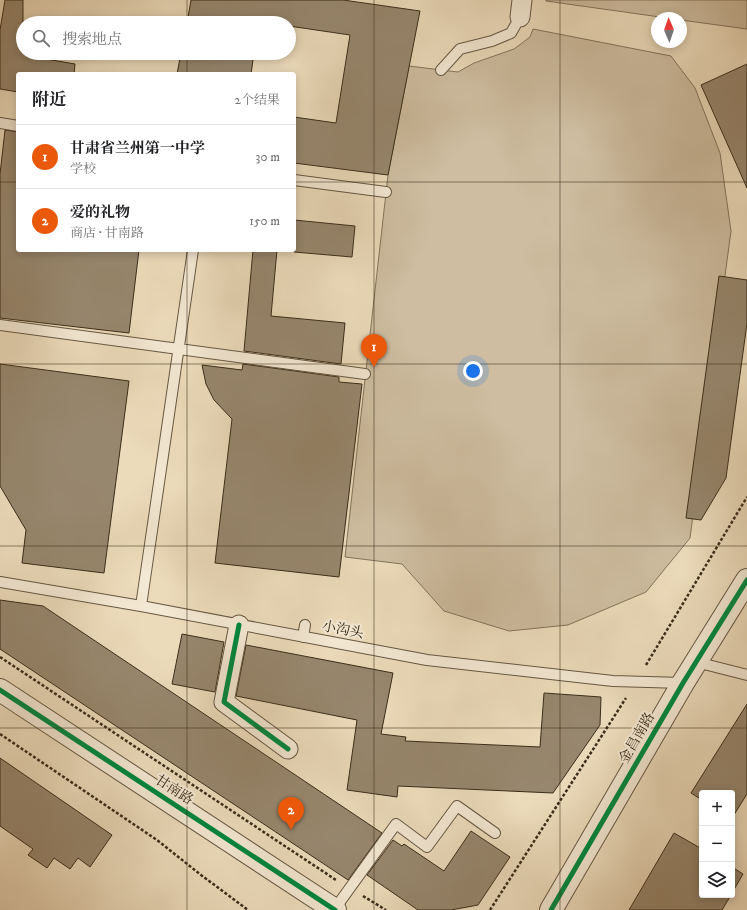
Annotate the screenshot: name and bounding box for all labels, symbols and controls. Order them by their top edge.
north arrow [651,12,687,48]
search box [16,16,296,60]
icon: search [30,27,52,49]
text: 搜索地点 [62,30,122,49]
text: 附近 [32,89,66,111]
text: 2个结果 [235,92,280,108]
text: 甘肃省兰州第一中学 [70,139,205,158]
text: 1 [43,149,47,165]
text: 30 m [256,149,280,165]
text: 学校 [70,161,96,177]
text: 爱的礼物 [70,203,130,222]
text: 2 [42,213,48,229]
text: 150 m [249,213,280,229]
text: 商店 · 甘南路 [70,225,144,241]
pin: 1 [361,334,387,367]
your location [463,361,483,381]
street label: 小沟头 [321,617,365,643]
street label: 金昌南路 [615,709,659,767]
street label: 甘南路 [151,771,197,809]
map controls [699,790,735,898]
button: + [699,790,735,826]
pin: 2 [278,797,304,830]
button: − [699,826,735,862]
button: layers [699,862,735,898]

